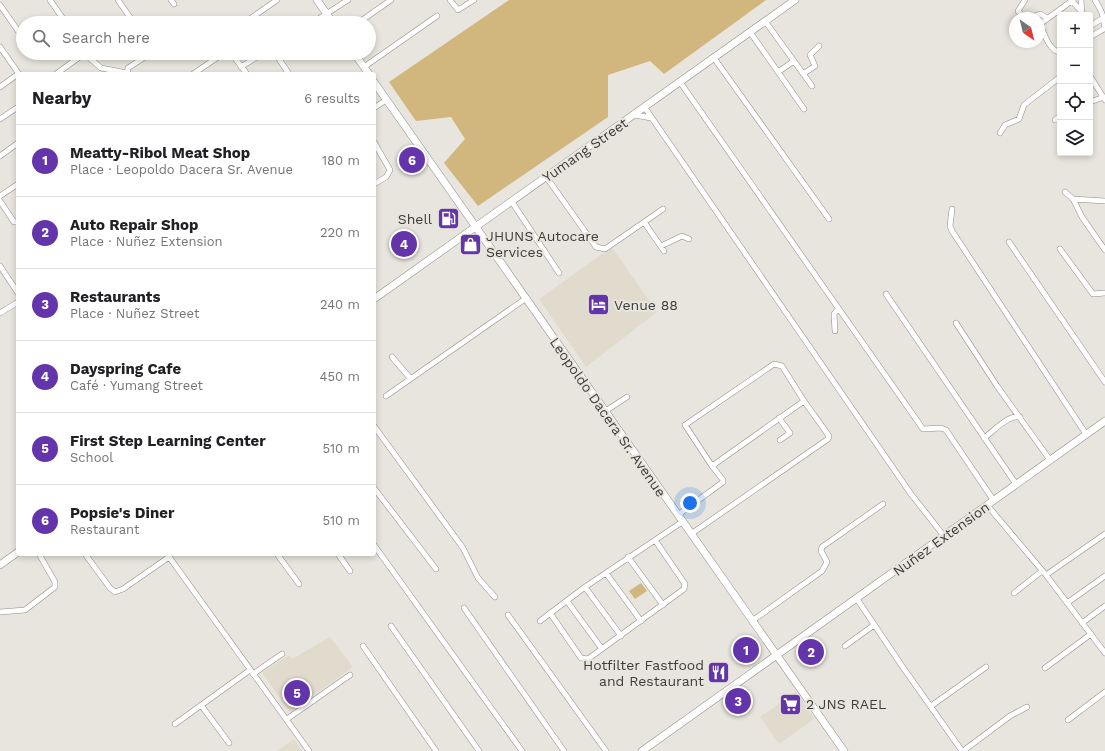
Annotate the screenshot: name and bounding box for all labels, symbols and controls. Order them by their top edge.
north arrow [1009,12,1045,48]
map controls [1057,12,1093,156]
button: + [1057,12,1093,48]
search box [16,16,376,60]
icon: search [30,27,52,49]
text: Search here [62,29,150,47]
button: − [1057,48,1093,84]
button: locate [1057,84,1093,120]
text: Nearby [32,88,91,108]
text: 6 results [304,91,360,106]
street label: Yumang Street [539,115,631,185]
button: layers [1057,120,1093,156]
text: Meatty-Ribol Meat Shop [70,144,250,162]
pin: 6 [399,145,425,175]
text: 1 [42,153,48,168]
text: 180 m [322,153,360,168]
text: Place · Leopoldo Dacera Sr. Avenue [70,162,293,177]
fuel station icon: Shell [435,206,461,232]
place label: Shell [398,211,433,227]
text: Auto Repair Shop [70,216,198,234]
text: 2 [41,225,49,240]
text: 220 m [320,225,360,240]
place label: JHUNS Autocare Services [486,228,599,260]
pin: 4 [391,229,417,259]
shop icon: JHUNS Autocare Services [458,231,484,257]
text: Place · Nuñez Extension [70,234,223,249]
text: Restaurants [70,288,160,306]
hotel icon: Venue 88 [585,292,611,318]
text: 3 [41,297,49,312]
text: 240 m [320,297,360,312]
place label: Venue 88 [614,297,678,313]
text: Place · Nuñez Street [70,306,199,321]
street label: Leopoldo Dacera Sr. Avenue [547,334,669,500]
text: Dayspring Cafe [70,360,181,378]
text: 4 [41,369,49,384]
text: 450 m [320,369,360,384]
text: Café · Yumang Street [70,378,203,393]
text: First Step Learning Center [70,432,266,450]
text: 5 [41,441,49,456]
text: 510 m [322,441,360,456]
text: School [70,450,113,465]
your location [680,493,700,513]
street label: Nuñez Extension [890,499,992,579]
text: Popsie's Diner [70,504,174,522]
text: 6 [41,513,49,528]
text: 510 m [322,513,360,528]
text: Restaurant [70,522,140,537]
pin: 1 [733,635,759,665]
pin: 2 [798,637,824,667]
place label: Hotfilter Fastfood and Restaurant [583,657,704,689]
restaurant icon: Hotfilter Fastfood and Restaurant [706,660,732,686]
pin: 5 [284,678,310,708]
pin: 3 [725,686,751,716]
supermarket icon: 2 JNS RAEL [778,691,804,717]
place label: 2 JNS RAEL [806,696,886,712]

